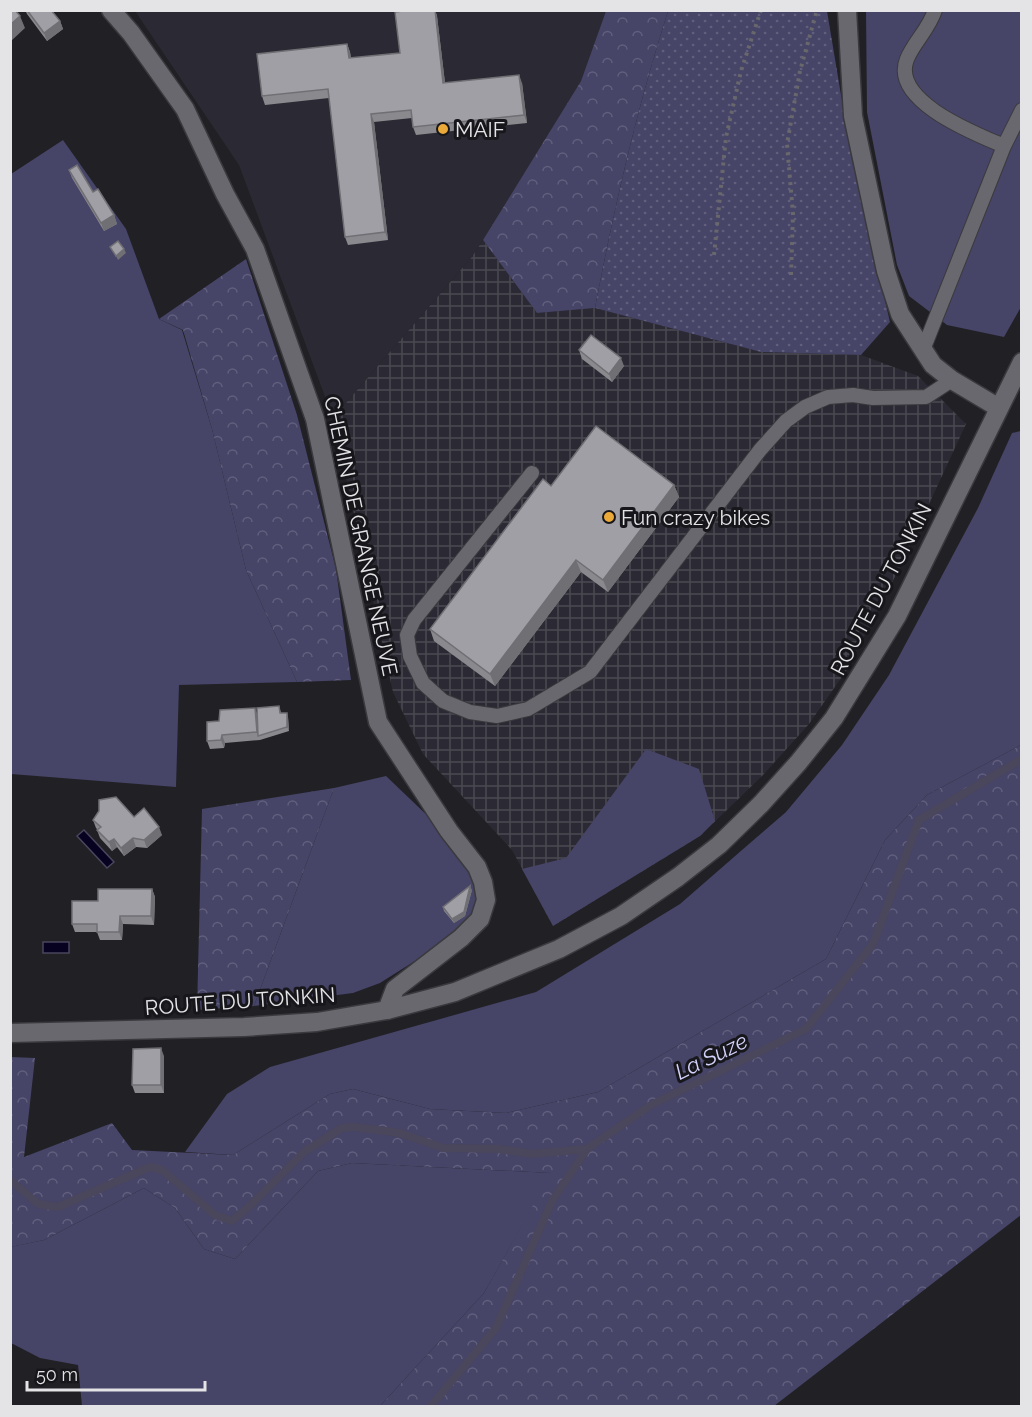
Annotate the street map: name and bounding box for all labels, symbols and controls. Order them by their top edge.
place label: MAIF [455,117,505,142]
marker: MAIF [436,122,450,136]
street label: CHEMIN DE GRANGE NEUVE [319,394,403,678]
street label: ROUTE DU TONKIN [825,499,937,679]
place label: Fun crazy bikes [621,505,770,530]
marker: Fun crazy bikes [602,510,616,524]
street label: ROUTE DU TONKIN [144,982,336,1020]
water label: La Suze [670,1027,752,1085]
scale bar [27,1354,206,1392]
text: 50 m [36,1364,78,1385]

